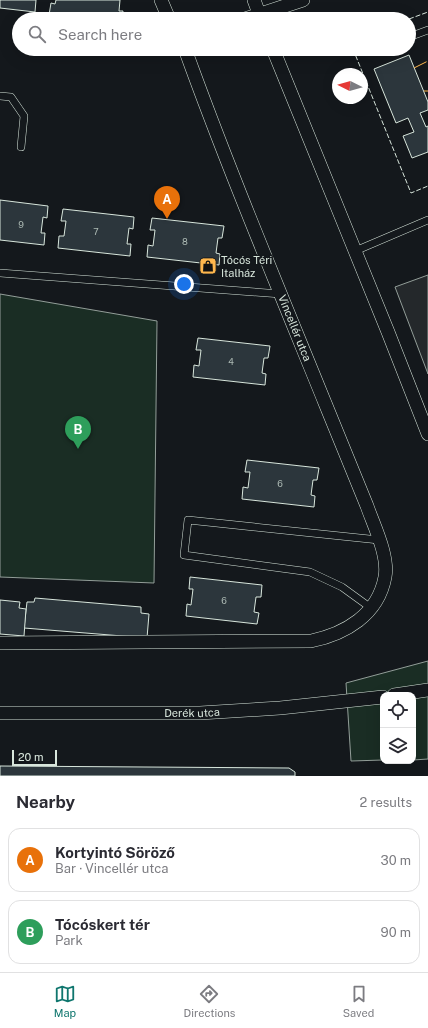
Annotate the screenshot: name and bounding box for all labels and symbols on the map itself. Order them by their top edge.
north arrow [332,68,368,104]
pin: A [154,186,180,219]
house number: 9 [18,219,24,230]
house number: 7 [93,226,99,237]
house number: 8 [182,236,188,247]
place label: Tócós Téri Italház [221,254,272,279]
shop icon: Tócós Téri Italház [198,256,218,276]
your location [174,274,194,294]
street label: Vincellér utca [276,293,314,363]
house number: 4 [228,356,234,367]
pin: B [65,416,91,449]
house number: 6 [277,478,283,489]
house number: 6 [221,595,227,606]
street label: Derék utca [164,706,220,719]
scale bar [12,748,57,767]

